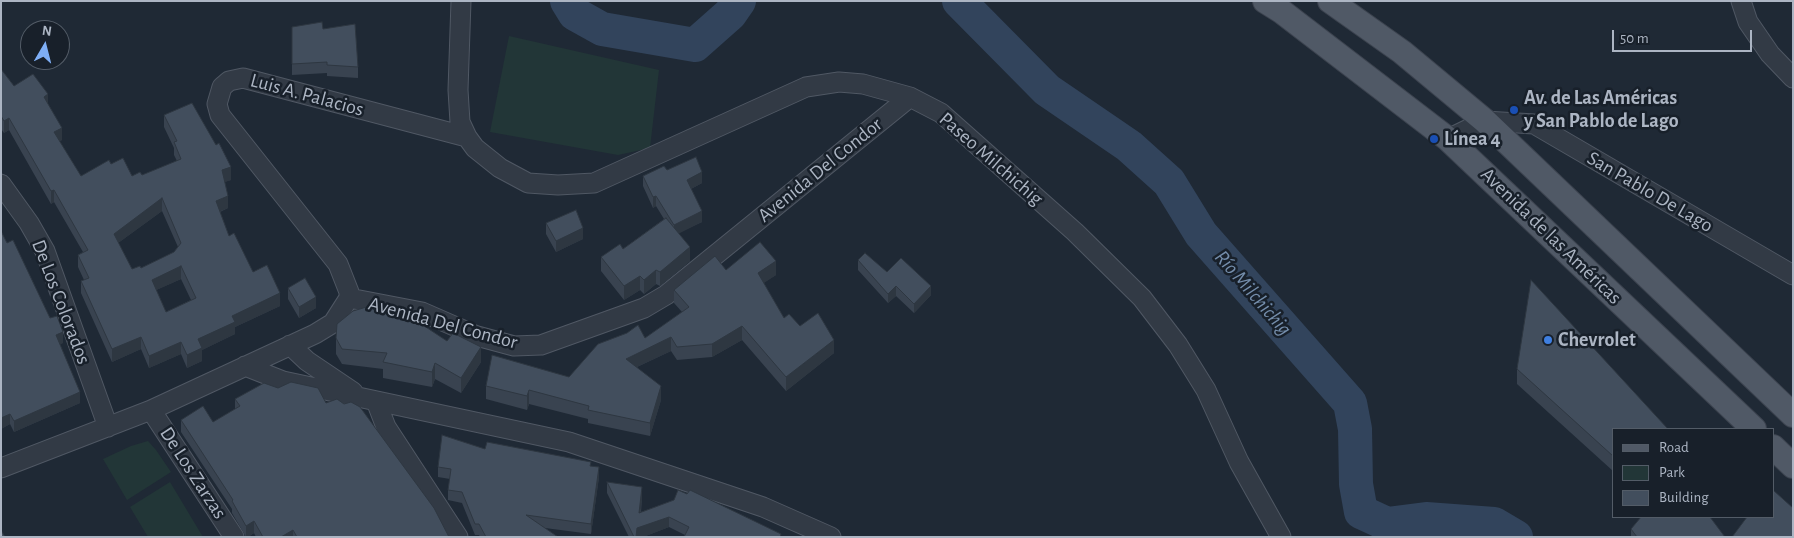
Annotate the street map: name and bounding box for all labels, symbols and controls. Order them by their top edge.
north arrow [20,20,70,70]
scale bar [1614,20,1754,52]
text: N [41,24,53,39]
text: 50 m [1620,31,1649,46]
street label: Luis A. Palacios [248,68,366,122]
place label: Av. de Las Américas y San Pablo de Lago [1524,86,1679,133]
marker: Av. de Las Américas y San Pablo de Lago [1508,104,1520,116]
street label: Paseo Milchichig [934,107,1048,211]
street label: Avenida Del Condor [753,112,887,228]
place label: Línea 4 [1444,127,1501,151]
marker: Línea 4 [1428,133,1440,145]
street label: San Pablo De Lago [1583,146,1717,238]
street label: Avenida de las Américas [1476,163,1626,309]
street label: De Los Colorados [26,236,96,368]
water label: Río Milchichig [1209,245,1297,341]
street label: Avenida Del Condor [366,292,520,354]
place label: Chevrolet [1558,328,1636,352]
marker: Chevrolet [1542,334,1554,346]
street label: De Los Zarzas [154,422,232,524]
legend [1612,428,1774,518]
text: Road [1659,440,1689,455]
text: Park [1659,465,1685,480]
text: Building [1659,490,1709,505]

